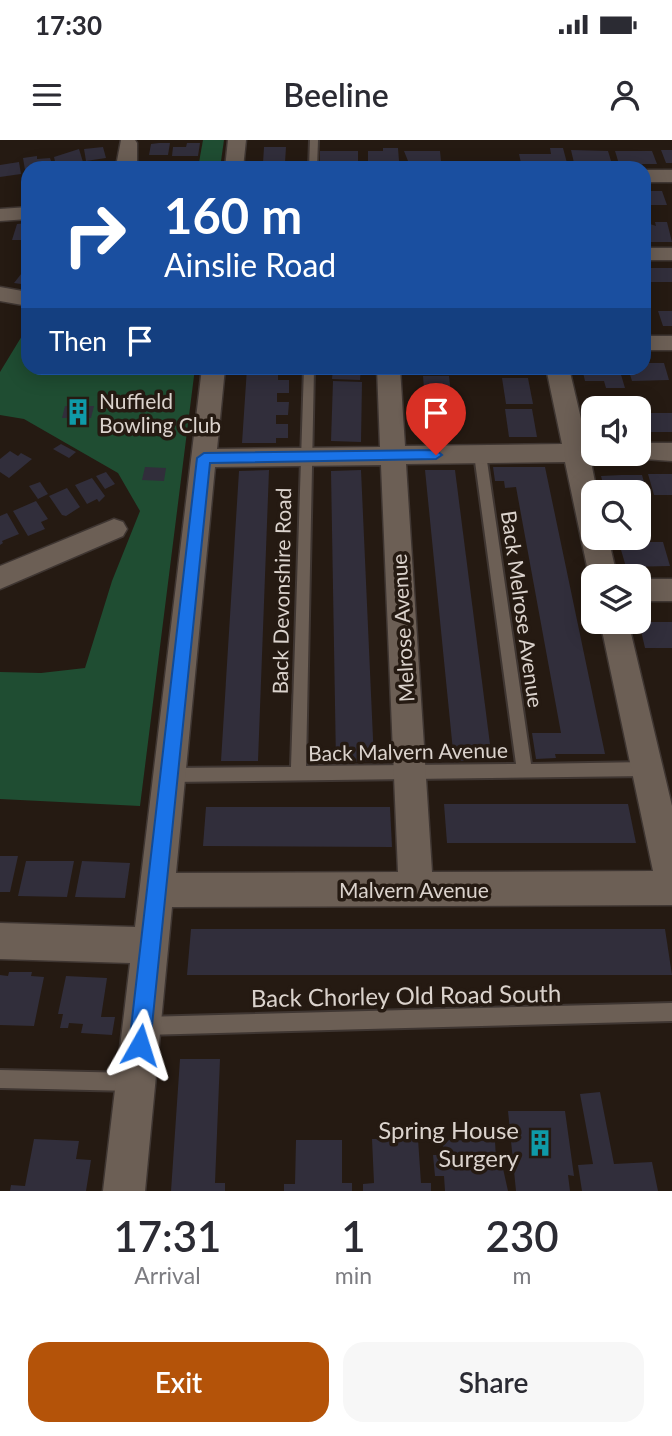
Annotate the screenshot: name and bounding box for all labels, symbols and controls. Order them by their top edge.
text: 17:30 [35,9,102,41]
text: Beeline [283,75,389,114]
icon: menu [28,76,66,114]
icon: person [606,76,644,114]
text: 160 m [164,186,302,244]
icon: right [49,189,140,280]
text: Ainslie Road [164,245,336,284]
icon: arrive [121,322,159,360]
text: Then [49,325,107,357]
pin [406,383,466,455]
place label: Nuffield Bowling Club [99,388,221,437]
icon: arrive [417,394,455,432]
map controls [581,396,651,634]
button: sound [581,396,651,466]
building icon: Nuffield Bowling Club [63,397,93,427]
button: search [581,480,651,550]
street label: Back Devonshire Road [267,487,295,695]
street label: Back Melrose Avenue [497,509,549,709]
street label: Melrose Avenue [386,553,418,703]
button: layers [581,564,651,634]
street label: Back Malvern Avenue [308,737,508,765]
street label: Malvern Avenue [339,877,489,902]
street label: Back Chorley Old Road South [251,978,561,1012]
position arrow [103,1008,177,1082]
place label: Spring House Surgery [378,1115,520,1172]
building icon: Spring House Surgery [525,1128,555,1158]
text: 17:31 [113,1211,221,1261]
text: 1 [341,1211,366,1261]
text: 230 [486,1211,559,1261]
text: Arrival [134,1261,201,1289]
text: min [335,1261,372,1289]
text: m [513,1261,532,1289]
button: Exit [28,1342,329,1422]
button: Share [343,1342,644,1422]

